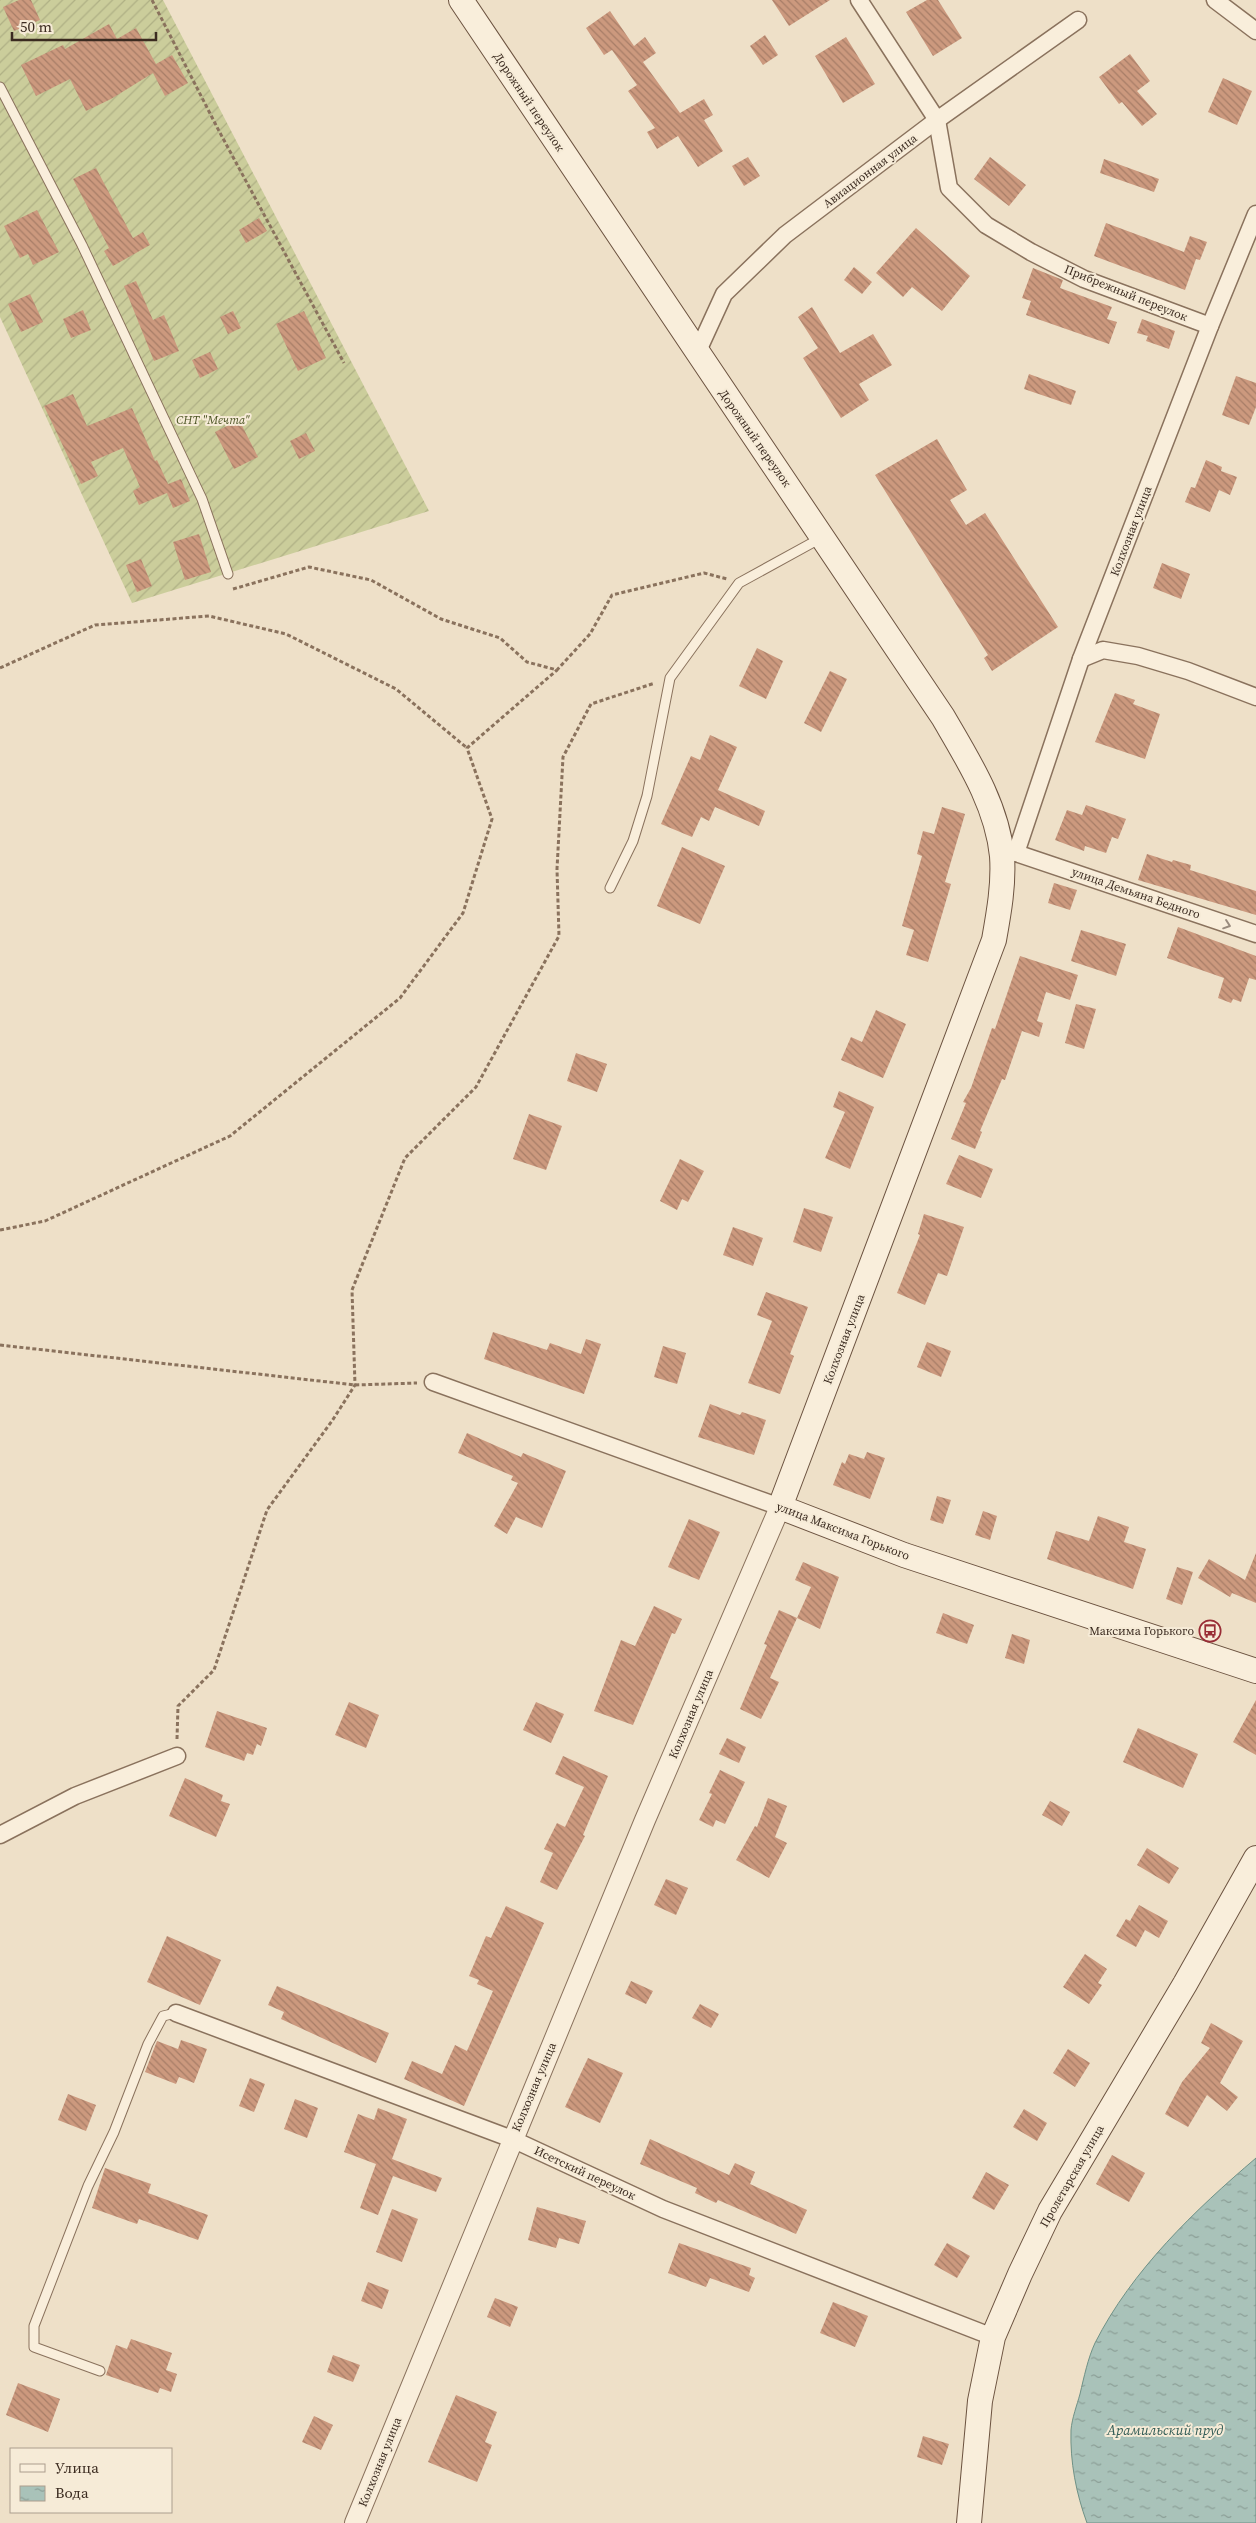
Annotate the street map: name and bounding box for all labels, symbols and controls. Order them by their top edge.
scale bar [12,10,156,42]
text: 50 m [20,16,52,37]
street label: Дорожный переулок [490,49,568,155]
street label: Авиационная улица [820,130,921,212]
street label: Прибрежный переулок [1062,261,1190,325]
street label: Дорожный переулок [715,386,795,490]
park label: СНТ "Мечта" [176,412,250,428]
street label: Колхозная улица [1106,483,1156,578]
street label: улица Демьяна Бедного [1070,863,1203,923]
one-way arrow [1223,919,1231,929]
street label: Колхозная улица [819,1291,869,1386]
street label: улица Максима Горького [774,1498,912,1564]
bus stop icon: Максима Горького [1198,1619,1222,1643]
place label: Максима Горького [1089,1623,1194,1639]
street label: Колхозная улица [665,1666,717,1761]
street label: Колхозная улица [508,2039,560,2134]
street label: Пролетарская улица [1036,2121,1108,2230]
street label: Исетский переулок [532,2142,639,2204]
street label: Колхозная улица [355,2414,406,2509]
water label: Арамильский пруд [1106,2420,1223,2440]
legend [10,2448,172,2513]
text: Улица [55,2457,99,2478]
text: Вода [55,2482,89,2503]

